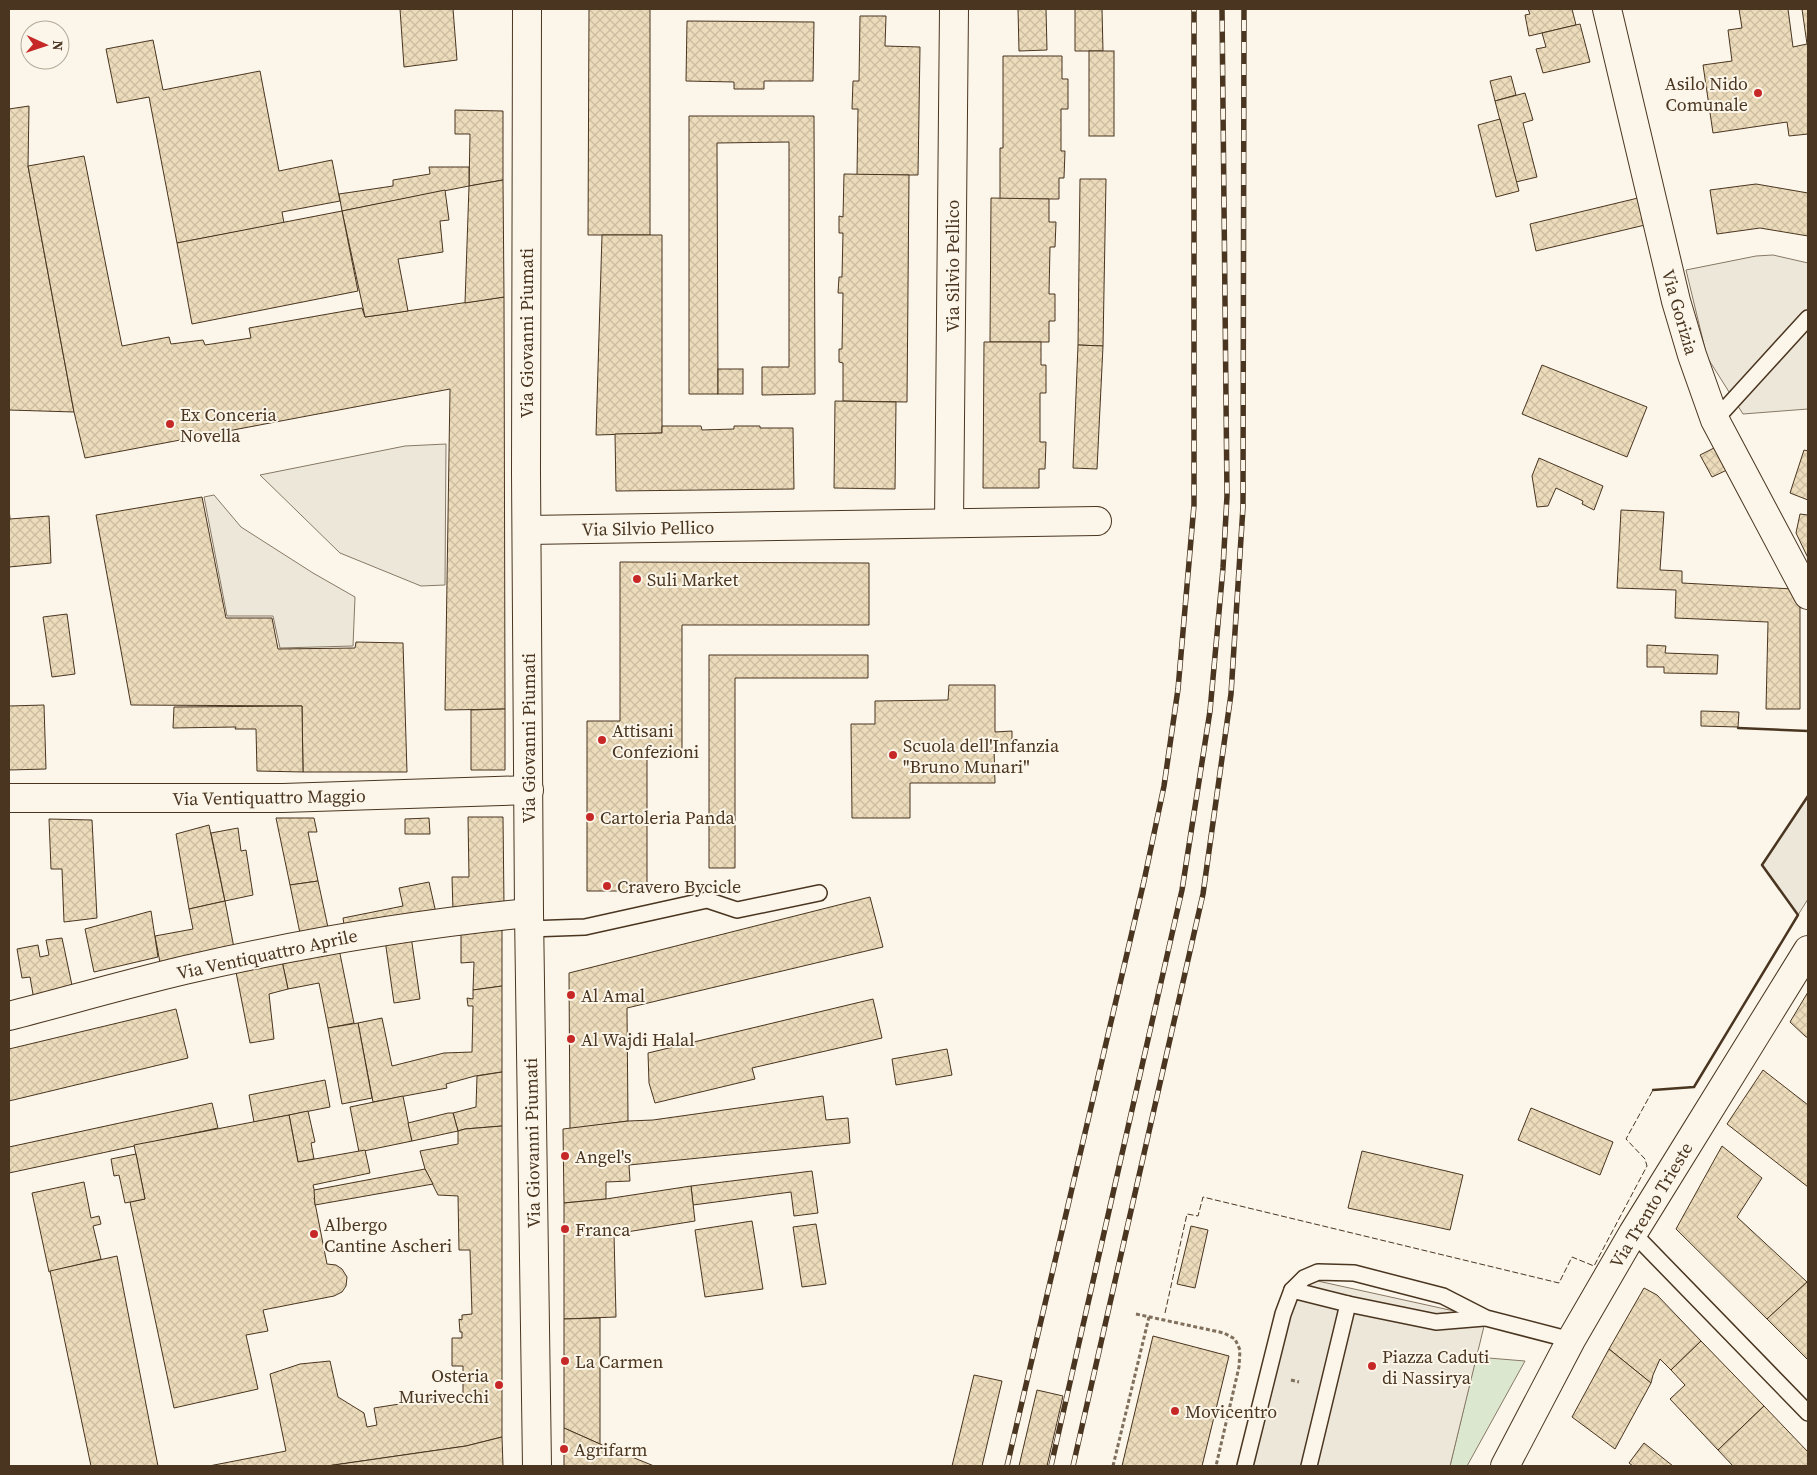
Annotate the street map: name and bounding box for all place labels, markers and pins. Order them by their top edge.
place label: Asilo Nido Comunale [1665,71,1748,117]
marker: Asilo Nido Comunale [1752,87,1764,99]
place label: Ex Conceria Novella [180,402,278,448]
marker: Ex Conceria Novella [164,418,176,430]
place label: Suli Market [647,567,738,592]
marker: Suli Market [631,573,643,585]
place label: Attisani Confezioni [612,718,699,764]
place label: Scuola dell'Infanzia "Bruno Munari" [903,733,1060,779]
marker: Attisani Confezioni [596,734,608,746]
marker: Scuola dell'Infanzia "Bruno Munari" [887,749,899,761]
place label: Cartoleria Panda [600,805,735,830]
marker: Cartoleria Panda [584,811,596,823]
place label: Cravero Bycicle [617,874,741,899]
marker: Cravero Bycicle [601,880,613,892]
place label: Al Amal [581,983,645,1008]
marker: Al Amal [565,989,577,1001]
place label: Al Wajdi Halal [581,1027,695,1052]
marker: Al Wajdi Halal [565,1033,577,1045]
place label: Angel's [575,1144,632,1169]
marker: Angel's [559,1150,571,1162]
place label: Albergo Cantine Ascheri [324,1212,452,1258]
place label: Franca [575,1217,631,1242]
marker: Franca [559,1223,571,1235]
marker: Albergo Cantine Ascheri [308,1228,320,1240]
place label: Piazza Caduti di Nassirya [1382,1344,1489,1390]
place label: La Carmen [575,1349,664,1374]
marker: La Carmen [559,1355,571,1367]
marker: Piazza Caduti di Nassirya [1366,1360,1378,1372]
place label: Osteria Murivecchi [398,1363,490,1409]
marker: Osteria Murivecchi [493,1379,505,1391]
place label: Movicentro [1185,1399,1277,1424]
marker: Movicentro [1169,1405,1181,1417]
place label: Agrifarm [574,1437,648,1462]
marker: Agrifarm [558,1443,570,1455]

